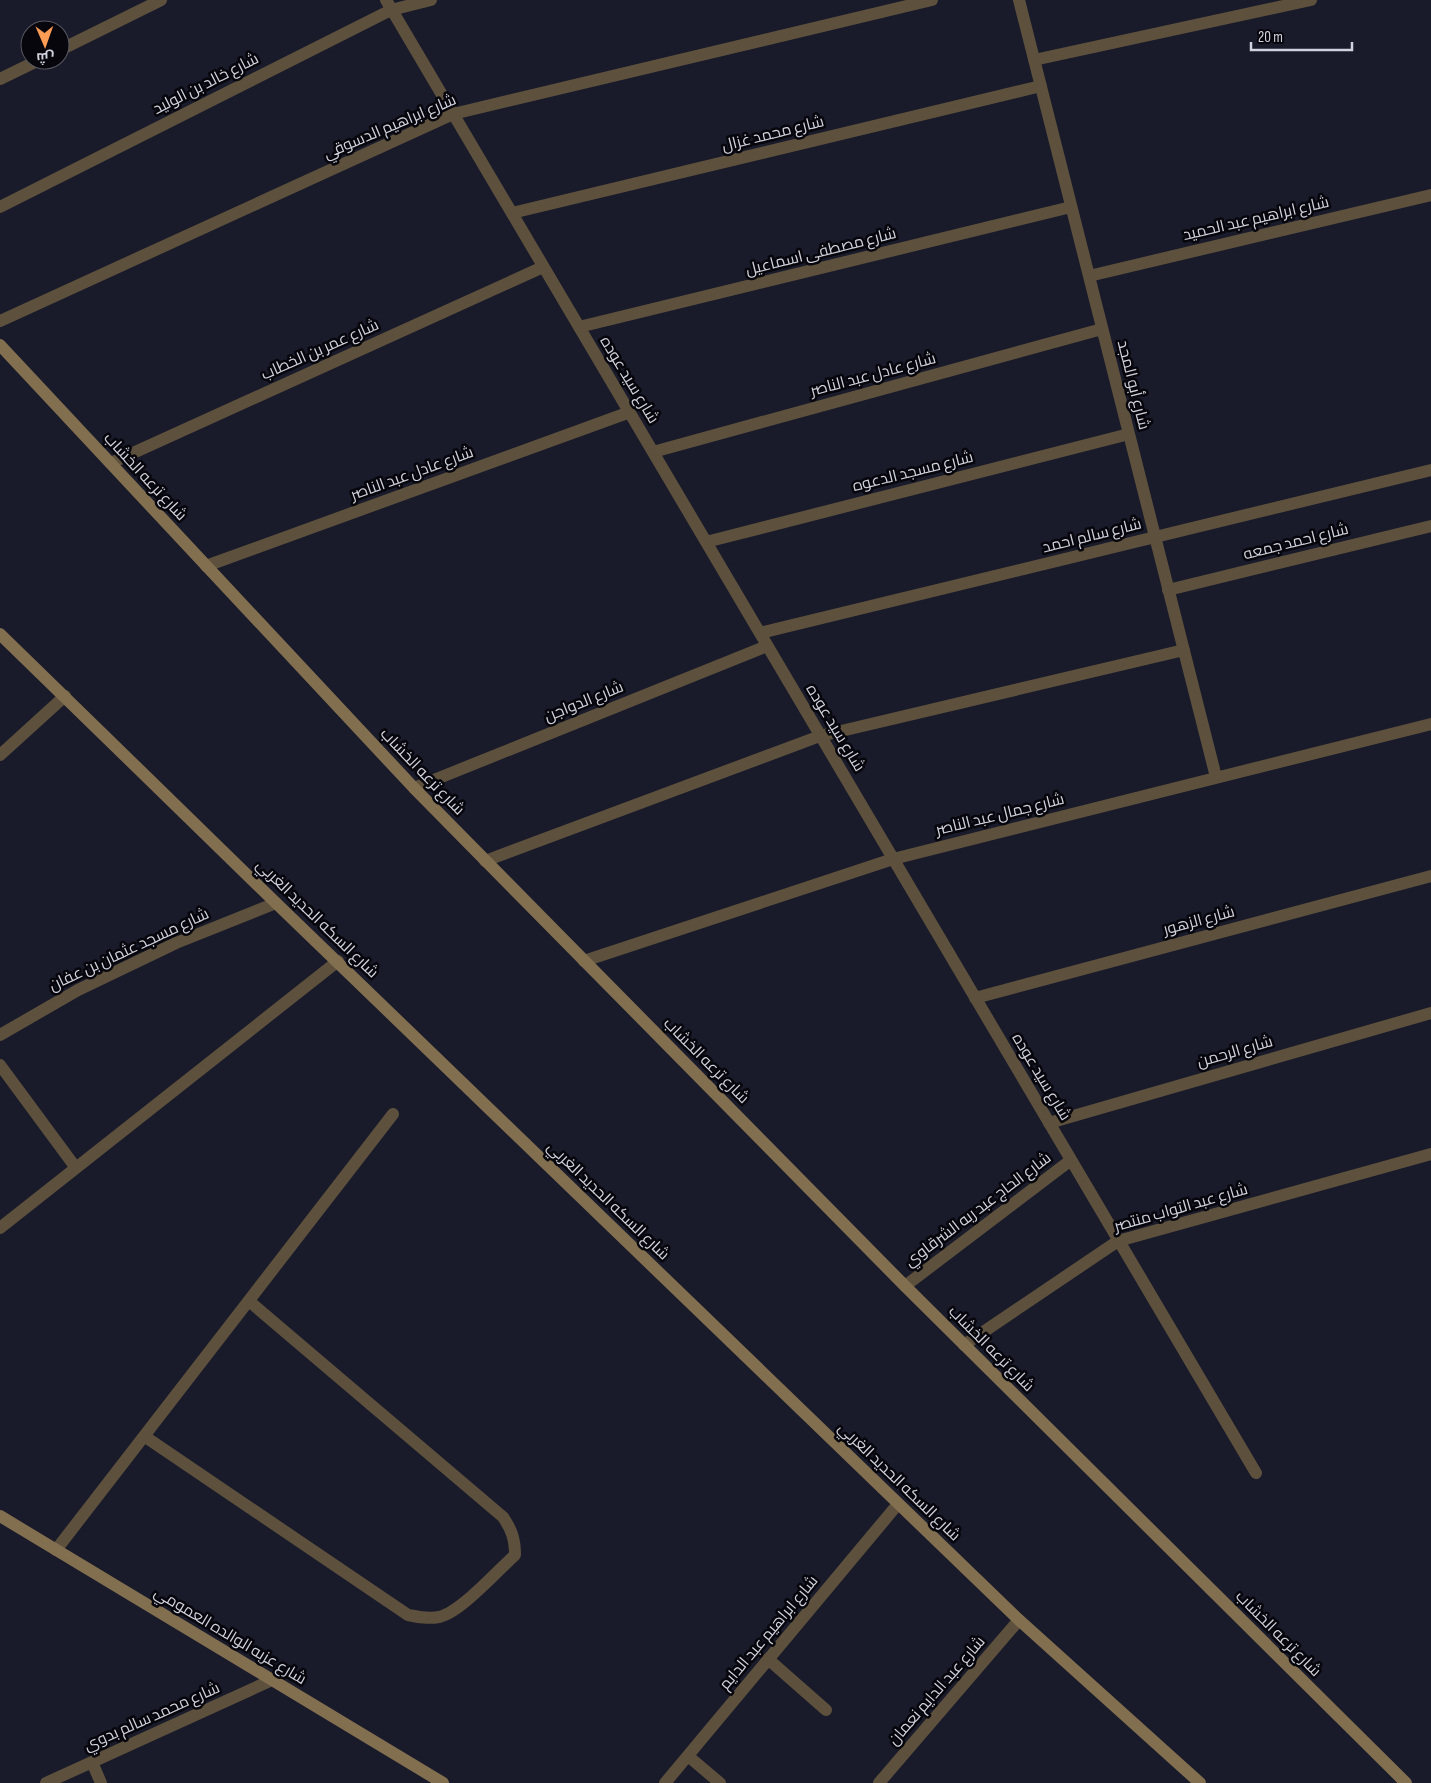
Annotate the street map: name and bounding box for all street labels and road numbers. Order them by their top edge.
street label: شارع خالد بن الوليد [150,49,263,120]
street label: شارع ابراهيم الدسوقي [321,90,460,166]
street label: شارع محمد غزال [720,112,826,157]
street label: شارع ابراهيم عبد الحميد [1181,193,1331,246]
street label: شارع مصطفى اسماعيل [744,224,899,281]
street label: شارع عمر بن الخطاب [258,316,382,385]
street label: شارع سيد عوده [595,333,662,428]
street label: شارع أبو المجد [1112,338,1154,432]
street label: شارع عادل عبد الناصر [807,349,938,402]
street label: شارع ترعه الخشاب [99,429,191,526]
street label: شارع عادل عبد الناصر [347,443,476,506]
street label: شارع مسجد الدعوه [851,448,976,497]
street label: شارع سالم احمد [1040,515,1144,558]
street label: شارع احمد جمعه [1241,520,1351,565]
street label: شارع الدواجن [542,677,627,727]
street label: شارع سيد عوده [801,681,868,776]
street label: شارع ترعه الخشاب [375,725,468,820]
street label: شارع جمال عبد الناصر [933,790,1067,841]
street label: شارع السكه الحديد الغربي [250,856,382,985]
street label: شارع الزهور [1160,902,1237,941]
street label: شارع مسجد عثمان بن عفان [46,905,212,996]
street label: شارع ترعه الخشاب [658,1014,753,1109]
street label: شارع سيد عوده [1007,1030,1074,1125]
street label: شارع الرحمن [1195,1032,1275,1073]
street label: شارع السكه الحديد الغربي [541,1138,673,1267]
street label: شارع الحاج عبد ربه الشرقاوي [901,1149,1057,1274]
street label: شارع عبد التواب منتصر [1111,1180,1250,1237]
street label: شارع ترعه الخشاب [943,1302,1038,1397]
street label: شارع السكه الحديد الغربي [832,1419,964,1548]
street label: شارع ابراهيم عبد الدايم [716,1572,823,1695]
street label: شارع عزبه الوالده العمومي [149,1583,310,1692]
street label: شارع ترعه الخشاب [1230,1587,1325,1682]
street label: شارع عبد الدايم نعمان [884,1633,990,1750]
street label: شارع محمد سالم بدوي [81,1678,224,1758]

